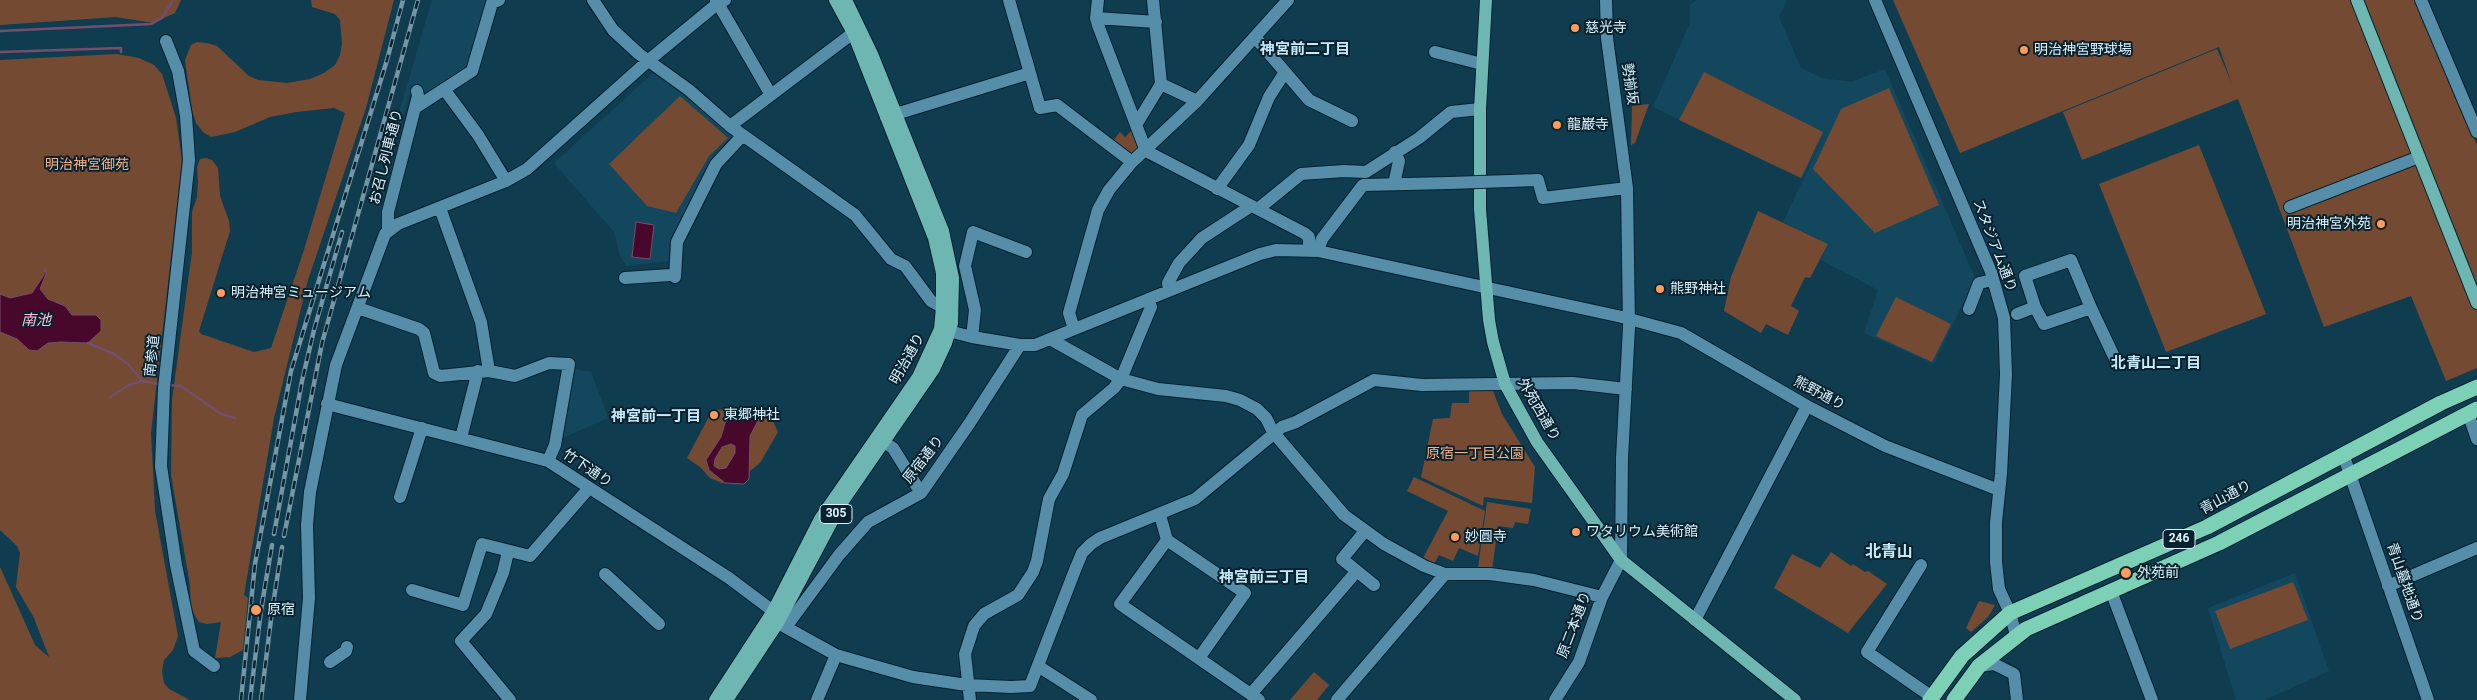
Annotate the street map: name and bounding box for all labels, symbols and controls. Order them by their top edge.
place label: 慈光寺 [1585,20,1627,36]
marker: 慈光寺 [1569,22,1581,34]
district label: 神宮前二丁目 [1260,41,1350,59]
place label: 明治神宮野球場 [2034,42,2132,58]
marker: 明治神宮野球場 [2018,44,2030,56]
street label: 勢揃坂 [1618,62,1640,106]
street label: お召し列車通り [367,107,407,207]
place label: 龍巌寺 [1567,117,1609,133]
marker: 龍巌寺 [1551,119,1563,131]
park label: 明治神宮御苑 [45,157,129,173]
street label: スタジアム通り [1969,197,2019,295]
place label: 明治神宮外苑 [2287,216,2371,232]
marker: 明治神宮外苑 [2375,218,2387,230]
place label: 熊野神社 [1670,281,1726,297]
marker: 熊野神社 [1654,283,1666,295]
place label: 明治神宮ミュージアム [231,285,371,301]
marker: 明治神宮ミュージアム [215,287,227,299]
water label: 南池 [21,312,51,330]
street label: 明治通り [887,330,929,388]
street label: 南参道 [142,334,164,378]
district label: 北青山二丁目 [2111,355,2201,373]
street label: 熊野通り [1790,373,1848,415]
street label: 外苑西通り [1513,375,1563,445]
place label: 東郷神社 [724,407,780,423]
district label: 神宮前一丁目 [611,408,701,426]
marker: 東郷神社 [708,409,720,421]
street label: 原宿通り [900,433,948,487]
street label: 竹下通り [559,446,615,492]
park label: 原宿一丁目公園 [1426,446,1524,462]
street label: 青山通り [2197,477,2255,519]
road number: 305 [820,504,852,524]
place label: ワタリウム美術館 [1586,524,1698,540]
marker: ワタリウム美術館 [1570,526,1582,538]
place label: 妙圓寺 [1465,529,1507,545]
road number: 246 [2163,530,2195,548]
marker: 妙圓寺 [1449,531,1461,543]
street label: 青山墓地通り [2382,541,2426,625]
district label: 北青山 [1865,543,1913,563]
place label: 外苑前 [2137,565,2179,581]
marker: 外苑前 [2119,566,2133,580]
district label: 神宮前三丁目 [1219,569,1309,587]
street label: 原二本通り [1555,589,1595,661]
place label: 原宿 [267,602,295,618]
marker: 原宿 [249,603,263,617]

